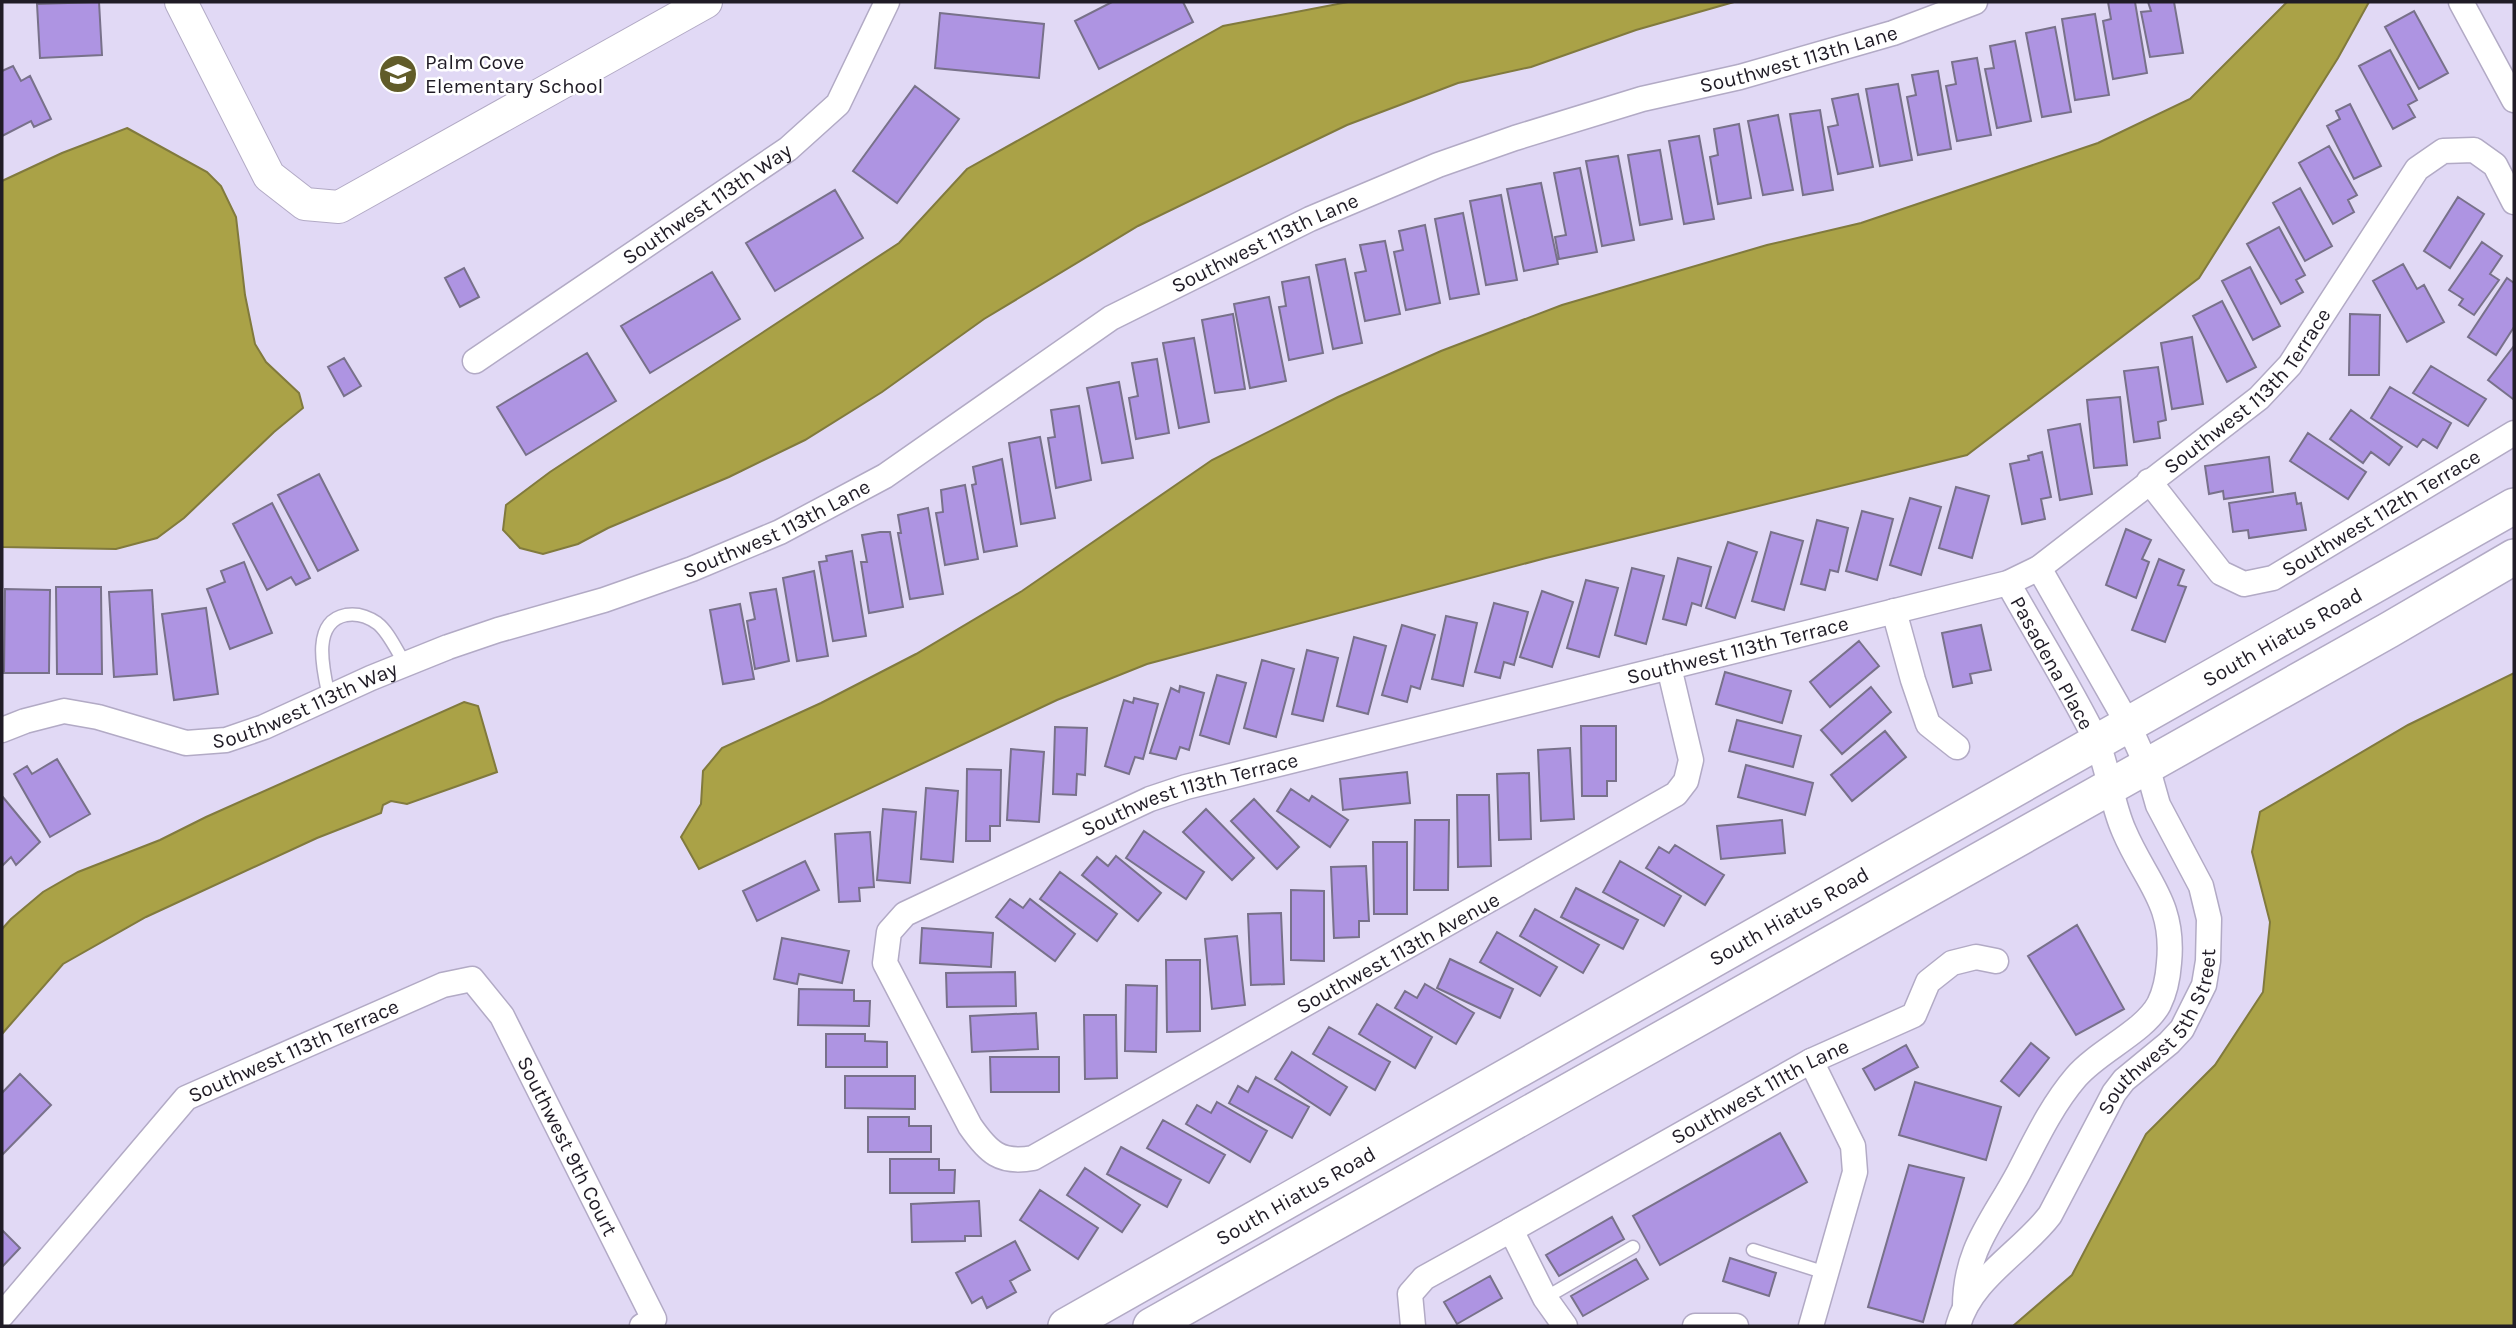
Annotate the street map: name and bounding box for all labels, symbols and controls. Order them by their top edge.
street label: Southwest 113th Lane [1697,20,1900,98]
place label: Palm Cove Elementary School [425,50,603,98]
school or university icon: Palm Cove Elementary School [377,53,419,95]
street label: Southwest 113th Way [618,138,796,270]
street label: Southwest 113th Lane [1168,188,1362,298]
street label: Southwest 113th Terrace [2159,304,2336,479]
street label: Southwest 112th Terrace [2277,444,2485,582]
street label: Southwest 113th Lane [680,474,874,583]
street label: South Hiatus Road [2199,582,2366,692]
street label: Pasadena Place [2005,592,2099,734]
street label: Southwest 113th Terrace [1624,611,1851,689]
street label: Southwest 113th Way [211,657,401,753]
street label: Southwest 113th Terrace [1077,748,1301,842]
street label: South Hiatus Road [1705,862,1873,971]
street label: Southwest 113th Avenue [1292,887,1504,1019]
street label: Southwest 5th Street [2093,948,2221,1119]
street label: Southwest 113th Terrace [185,994,403,1107]
street label: Southwest 111th Lane [1667,1034,1852,1149]
street label: Southwest 9th Court [512,1052,622,1240]
street label: South Hiatus Road [1212,1141,1380,1251]

